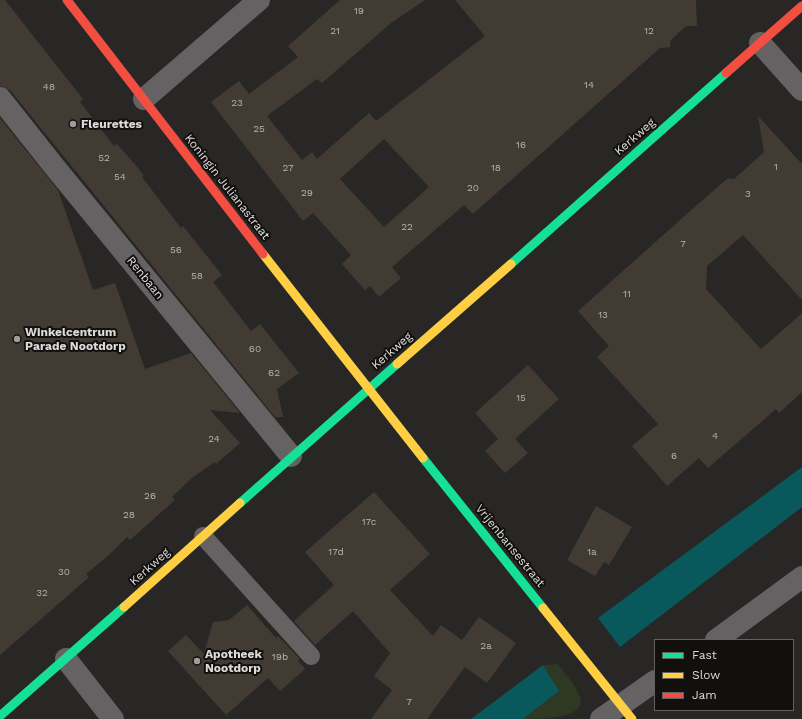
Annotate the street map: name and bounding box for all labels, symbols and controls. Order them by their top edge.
house number: 19 [354,5,364,17]
house number: 21 [330,25,340,37]
house number: 12 [644,25,654,37]
house number: 14 [584,79,594,91]
house number: 48 [43,81,55,93]
house number: 23 [231,97,243,109]
street label: Kerkweg [612,115,658,159]
place label: Fleurettes [81,117,142,131]
marker: Fleurettes [68,119,78,129]
house number: 25 [253,123,265,135]
street label: Koningin Julianastraat [181,131,273,243]
house number: 16 [516,139,526,151]
house number: 52 [98,152,110,164]
house number: 1 [774,161,778,173]
house number: 27 [282,162,294,174]
house number: 18 [491,162,501,174]
house number: 54 [114,171,126,183]
house number: 20 [467,182,479,194]
house number: 29 [301,187,313,199]
house number: 3 [745,188,751,200]
house number: 22 [401,221,413,233]
house number: 7 [680,238,686,250]
house number: 56 [170,244,182,256]
street label: Renbaan [123,254,167,302]
house number: 58 [191,270,203,282]
house number: 11 [623,288,631,300]
house number: 13 [598,309,608,321]
place label: Winkelcentrum Parade Nootdorp [25,325,126,353]
street label: Kerkweg [369,329,415,373]
marker: Winkelcentrum Parade Nootdorp [12,334,22,344]
house number: 60 [249,343,261,355]
house number: 62 [268,367,280,379]
house number: 15 [516,392,526,404]
house number: 4 [712,430,718,442]
house number: 24 [208,433,220,445]
house number: 6 [671,450,677,462]
house number: 26 [144,490,156,502]
street label: Vrijenbansestraat [472,502,548,590]
house number: 28 [123,509,135,521]
house number: 17c [362,516,376,528]
street label: Kerkweg [127,545,173,589]
house number: 17d [328,546,344,558]
house number: 1a [587,546,597,558]
house number: 30 [58,566,70,578]
house number: 32 [36,587,48,599]
legend [654,639,794,711]
house number: 2a [480,640,492,652]
place label: Apotheek Nootdorp [205,647,262,675]
text: Fast [692,648,717,662]
house number: 19b [272,651,288,663]
marker: Apotheek Nootdorp [192,656,202,666]
text: Slow [692,668,720,682]
text: Jam [692,688,717,702]
house number: 7 [406,696,412,708]

